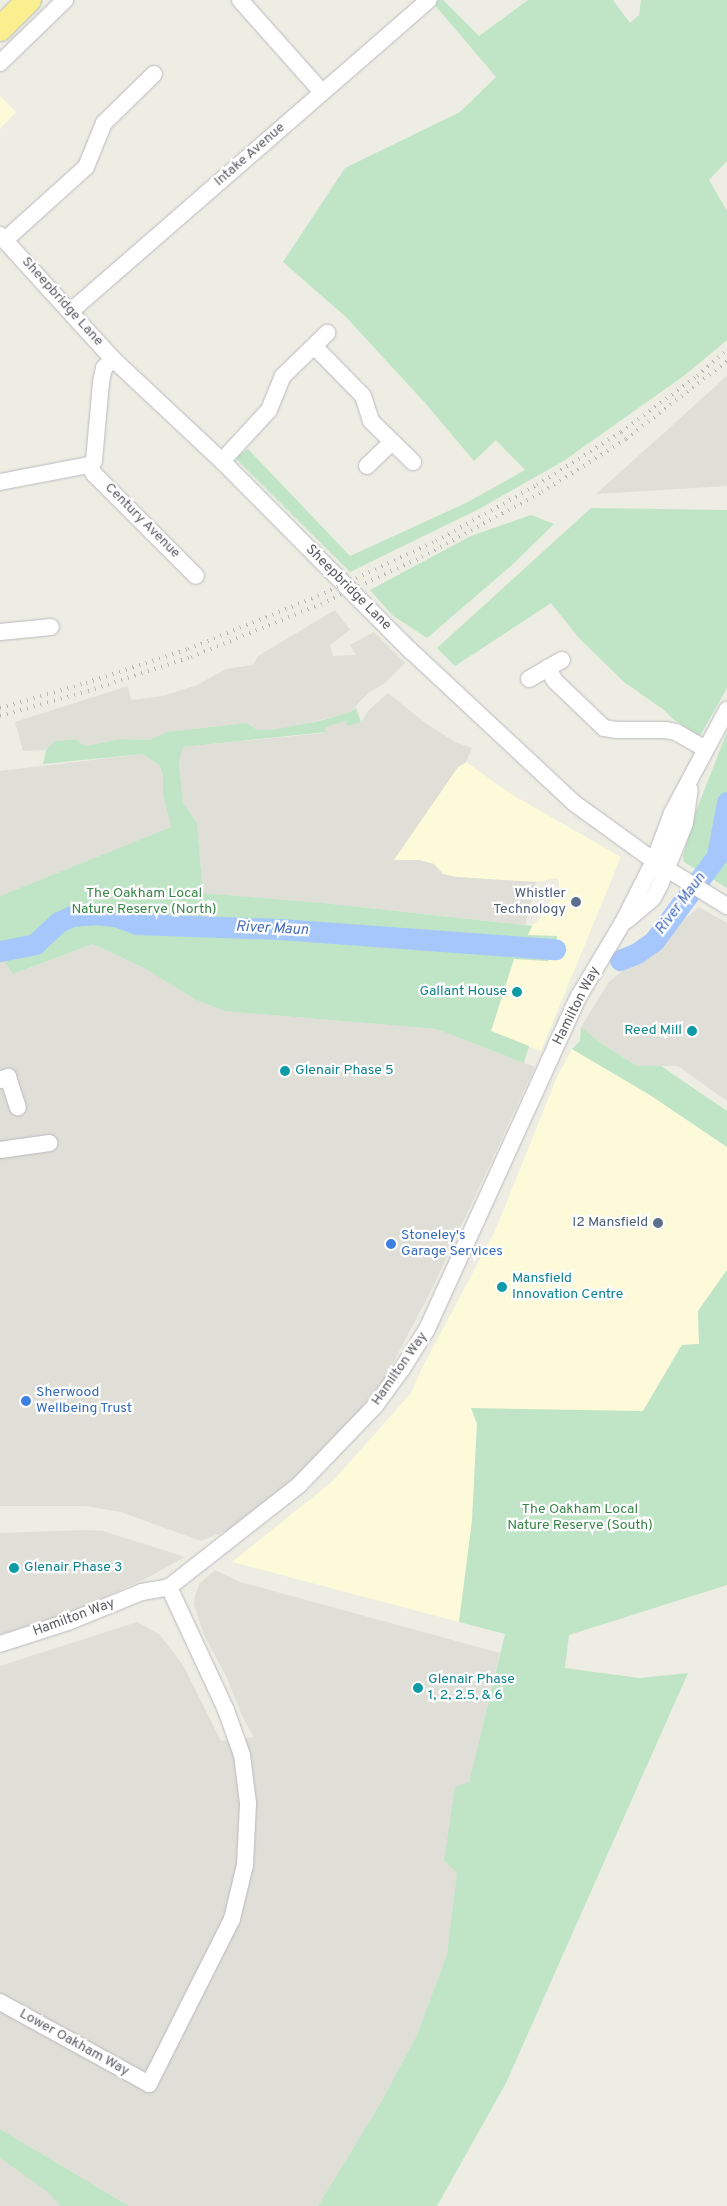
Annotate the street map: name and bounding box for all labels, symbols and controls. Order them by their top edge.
street label: Intake Avenue [211,120,289,190]
street label: Sheepbridge Lane [18,254,106,350]
street label: Century Avenue [101,480,183,562]
street label: Sheepbridge Lane [302,542,394,634]
water label: River Maun [652,870,710,938]
park label: The Oakham Local Nature Reserve (North) [72,886,216,919]
place label: Whistler Technology [493,886,566,919]
marker: Whistler Technology [570,896,582,908]
water label: River Maun [235,918,309,940]
street label: Hamilton Way [550,964,604,1048]
place label: Gallant House [419,984,507,1000]
marker: Gallant House [511,986,523,998]
place label: Reed Mill [624,1023,682,1039]
marker: Reed Mill [686,1025,698,1037]
place label: Glenair Phase 5 [295,1063,394,1079]
marker: Glenair Phase 5 [279,1065,291,1077]
place label: I2 Mansfield [572,1215,648,1231]
marker: I2 Mansfield [652,1217,664,1229]
place label: Stoneley's Garage Services [401,1228,503,1260]
marker: Stoneley's Garage Services [385,1238,397,1250]
place label: Mansfield Innovation Centre [512,1271,623,1304]
marker: Mansfield Innovation Centre [496,1281,508,1293]
street label: Hamilton Way [368,1329,432,1409]
place label: Sherwood Wellbeing Trust [36,1385,133,1418]
marker: Sherwood Wellbeing Trust [20,1395,32,1407]
park label: The Oakham Local Nature Reserve (South) [507,1502,653,1534]
place label: Glenair Phase 3 [24,1560,122,1576]
marker: Glenair Phase 3 [8,1562,20,1574]
street label: Hamilton Way [31,1595,117,1641]
place label: Glenair Phase 1, 2, 2.5, & 6 [428,1672,515,1704]
marker: Glenair Phase 1, 2, 2.5, & 6 [412,1682,424,1694]
street label: Lower Oakham Way [16,2006,132,2080]

